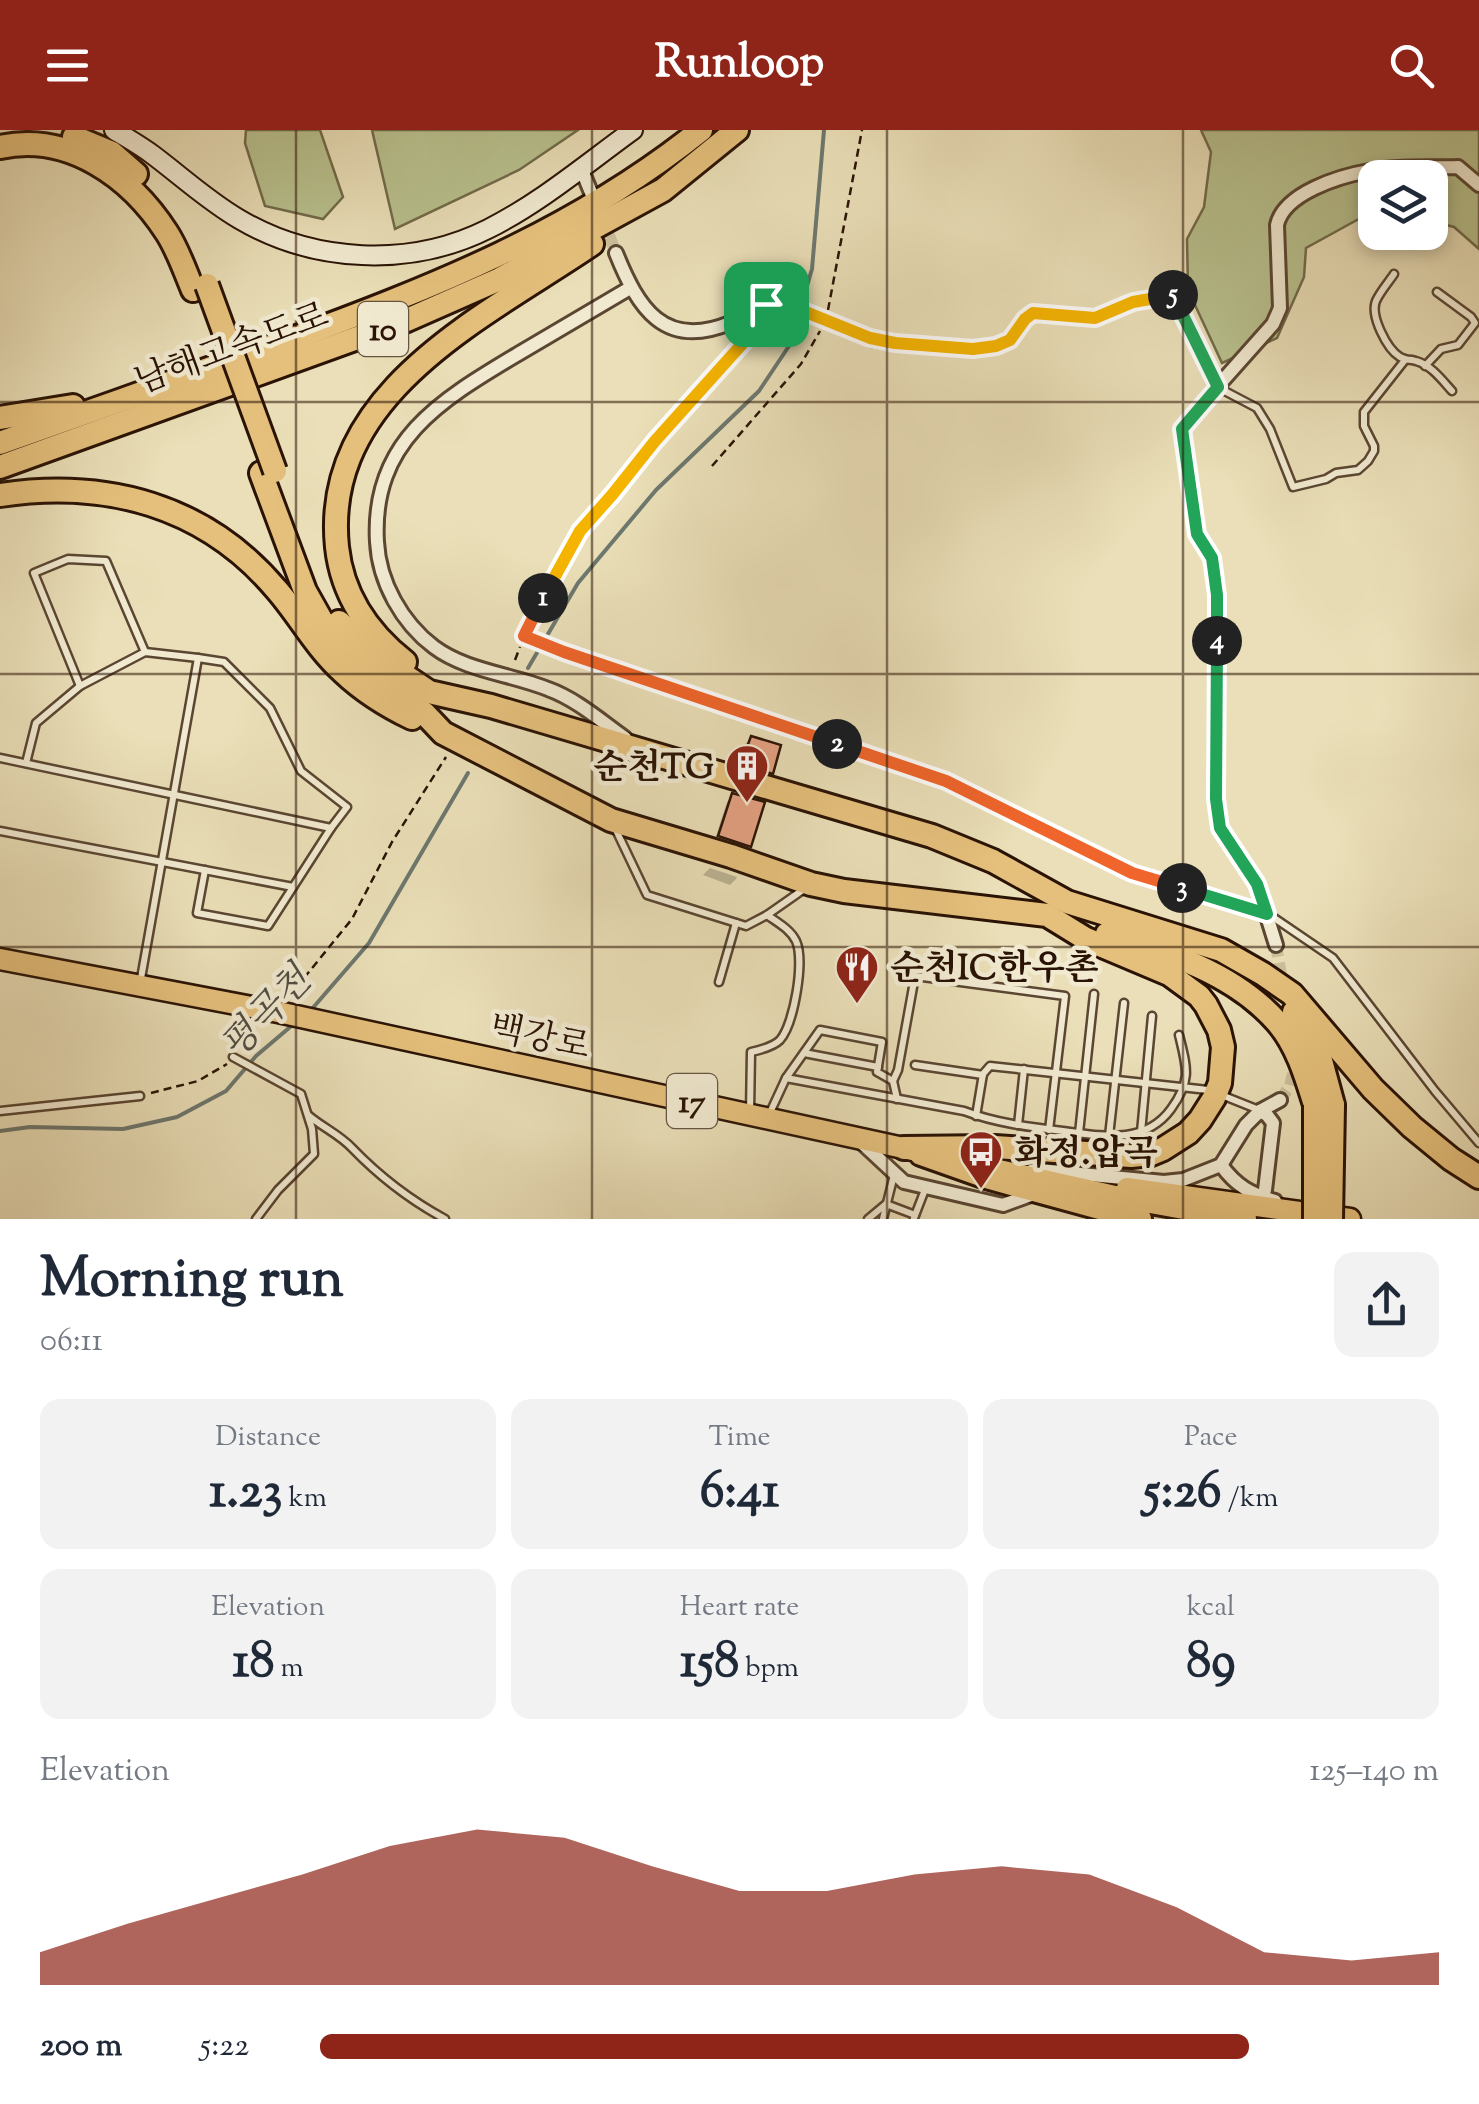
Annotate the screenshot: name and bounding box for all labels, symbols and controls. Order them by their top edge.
text: Runloop [655,33,824,98]
icon: menu [40,38,95,93]
icon: search [1384,38,1439,93]
map controls [1358,160,1448,250]
button: layers [1358,160,1448,250]
pin [724,262,809,347]
pin: 5 [1148,270,1198,320]
text: 5 [1168,275,1178,315]
icon: arrive [739,277,794,332]
street label: 남해고속도로 [128,292,336,409]
road number: 10 [358,302,408,356]
pin: 1 [518,573,568,623]
text: 1 [538,578,548,618]
pin: 4 [1192,616,1242,666]
text: 4 [1210,621,1224,661]
pin: 2 [812,719,862,769]
text: 2 [830,724,844,764]
building icon: 순천TG [724,743,770,804]
place label: 순천TG [593,744,714,795]
pin: 3 [1157,863,1207,913]
text: 3 [1176,868,1188,908]
restaurant icon: 순천IC한우촌 [834,944,880,1005]
place label: 순천IC한우촌 [890,945,1099,996]
water label: 평곡천 [210,955,327,1073]
street label: 백강로 [484,1004,594,1075]
road number: 17 [667,1074,717,1128]
bus stop icon: 화정.압곡 [958,1129,1004,1190]
place label: 화정.압곡 [1014,1130,1158,1181]
text: Morning run [40,1242,344,1321]
button: share [1334,1252,1439,1357]
text: 06:11 [40,1319,103,1365]
text: Distance [215,1418,321,1458]
text: Time [708,1418,771,1458]
text: Pace [1184,1418,1238,1458]
text: 1.23 [209,1458,283,1530]
text: 6:41 [700,1458,779,1530]
text: 5:26 [1143,1458,1222,1530]
text: km [283,1479,327,1519]
text: /km [1222,1479,1278,1519]
text: Elevation [211,1588,325,1628]
text: Heart rate [680,1588,799,1628]
text: kcal [1187,1588,1235,1628]
text: 18 [233,1628,275,1700]
text: 158 [680,1628,739,1700]
text: 89 [1186,1628,1235,1700]
text: m [275,1649,304,1689]
text: bpm [739,1649,799,1689]
text: Elevation [40,1749,170,1795]
text: 125–140 m [1310,1749,1439,1795]
text: 200 m [40,2024,122,2070]
text: 5:22 [200,2024,249,2070]

